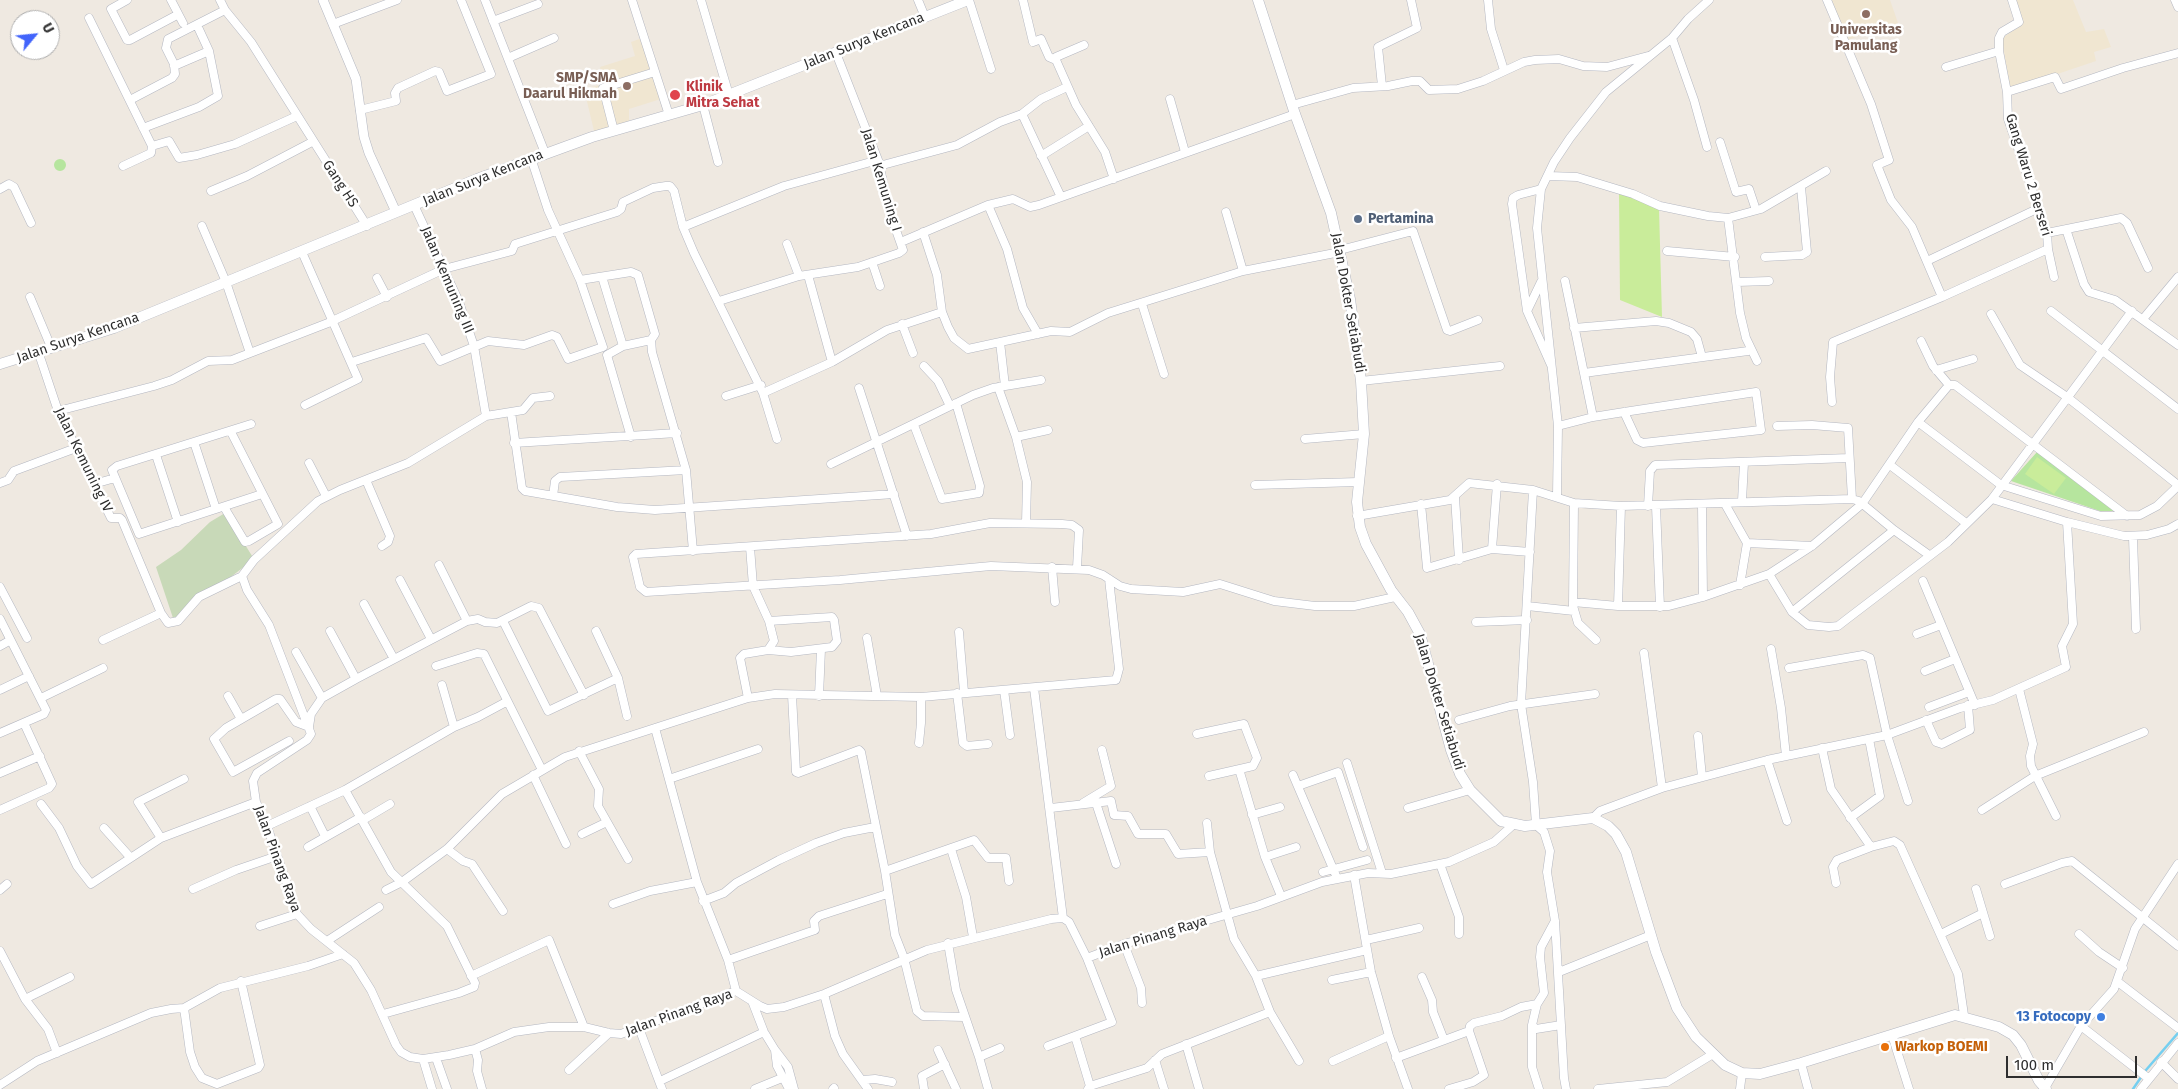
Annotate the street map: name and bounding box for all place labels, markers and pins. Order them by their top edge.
marker: Universitas Pamulang [1860,8,1872,20]
place label: Universitas Pamulang [1830,22,1902,54]
place label: SMP/SMA Daarul Hikmah [523,70,617,102]
place label: Klinik Mitra Sehat [686,79,759,111]
marker: SMP/SMA Daarul Hikmah [621,80,633,92]
marker: Klinik Mitra Sehat [668,88,682,102]
place label: Pertamina [1368,211,1434,227]
marker: Pertamina [1352,213,1364,225]
place label: 13 Fotocopy [2016,1009,2091,1025]
marker: 13 Fotocopy [2095,1011,2107,1023]
place label: Warkop BOEMI [1895,1039,1988,1055]
marker: Warkop BOEMI [1879,1041,1891,1053]

